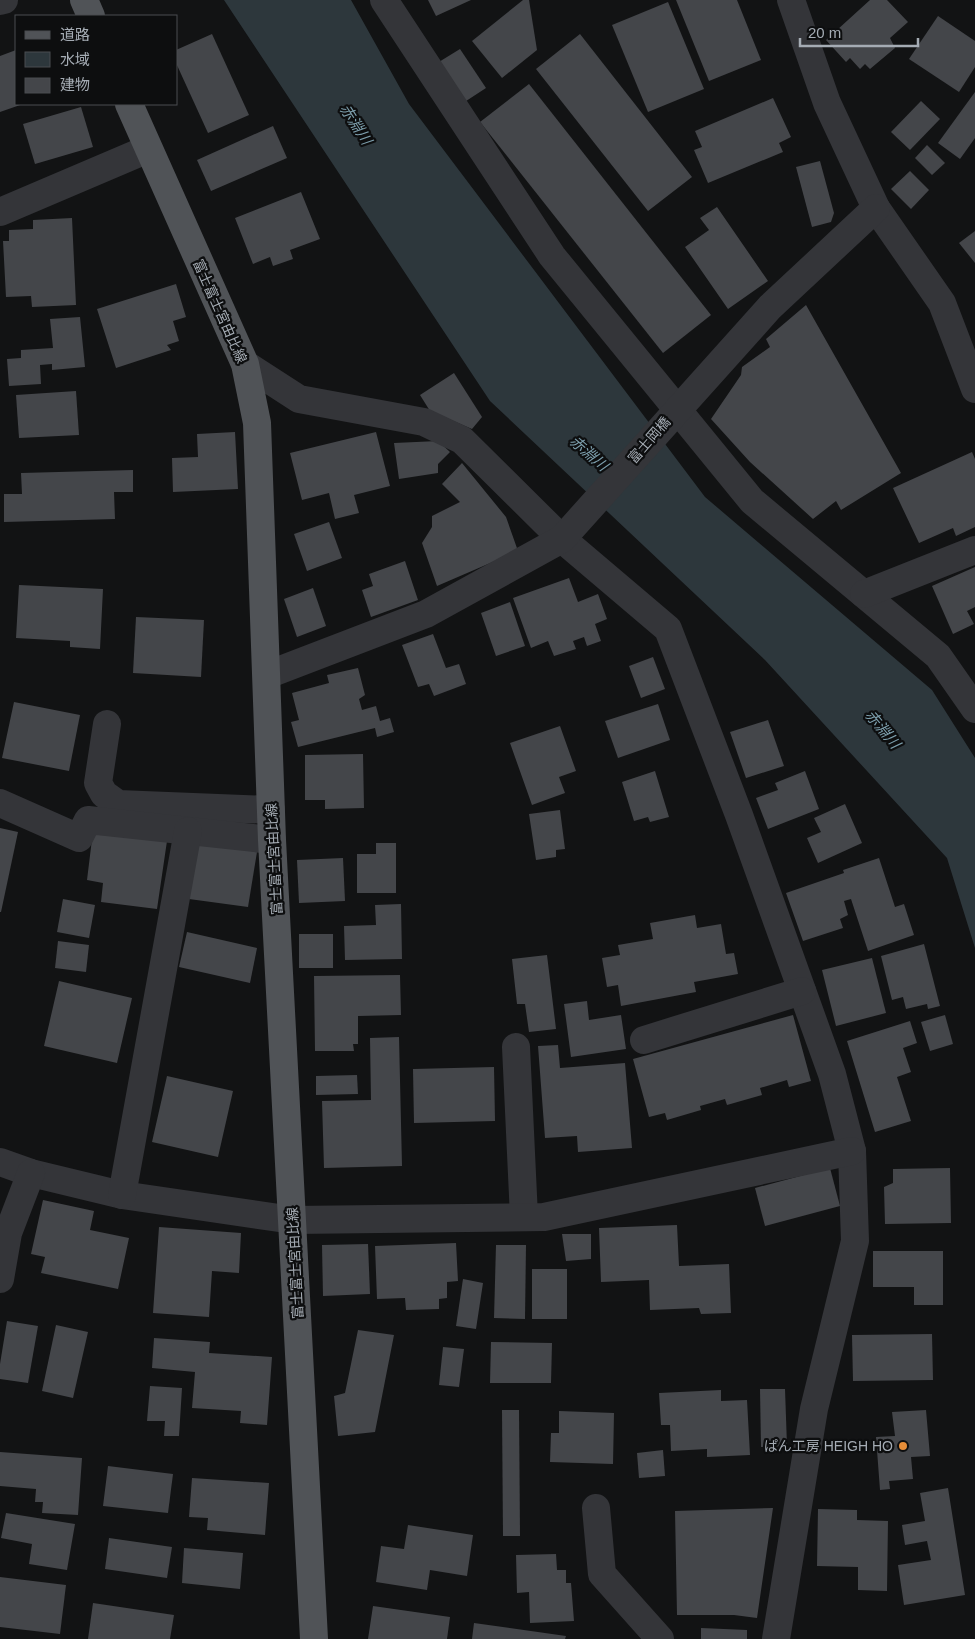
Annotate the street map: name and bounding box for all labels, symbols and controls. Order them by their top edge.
legend [15,15,178,105]
scale bar [800,15,918,47]
text: 20 m [808,24,841,41]
text: 道路 [60,26,90,43]
text: 水域 [60,51,90,68]
text: 建物 [60,76,90,93]
water label: 赤淵川 [337,100,376,149]
street label: 富士富士宮由比線 [190,257,250,365]
street label: 富士岡橋 [625,414,673,466]
water label: 赤淵川 [566,432,613,475]
water label: 赤淵川 [862,706,905,753]
street label: 富士富士宮由比線 [263,803,285,915]
street label: 富士富士宮由比線 [284,1207,306,1319]
place label: ぱん工房 HEIGH HO [764,1438,893,1454]
marker: ぱん工房 HEIGH HO [897,1440,909,1452]

